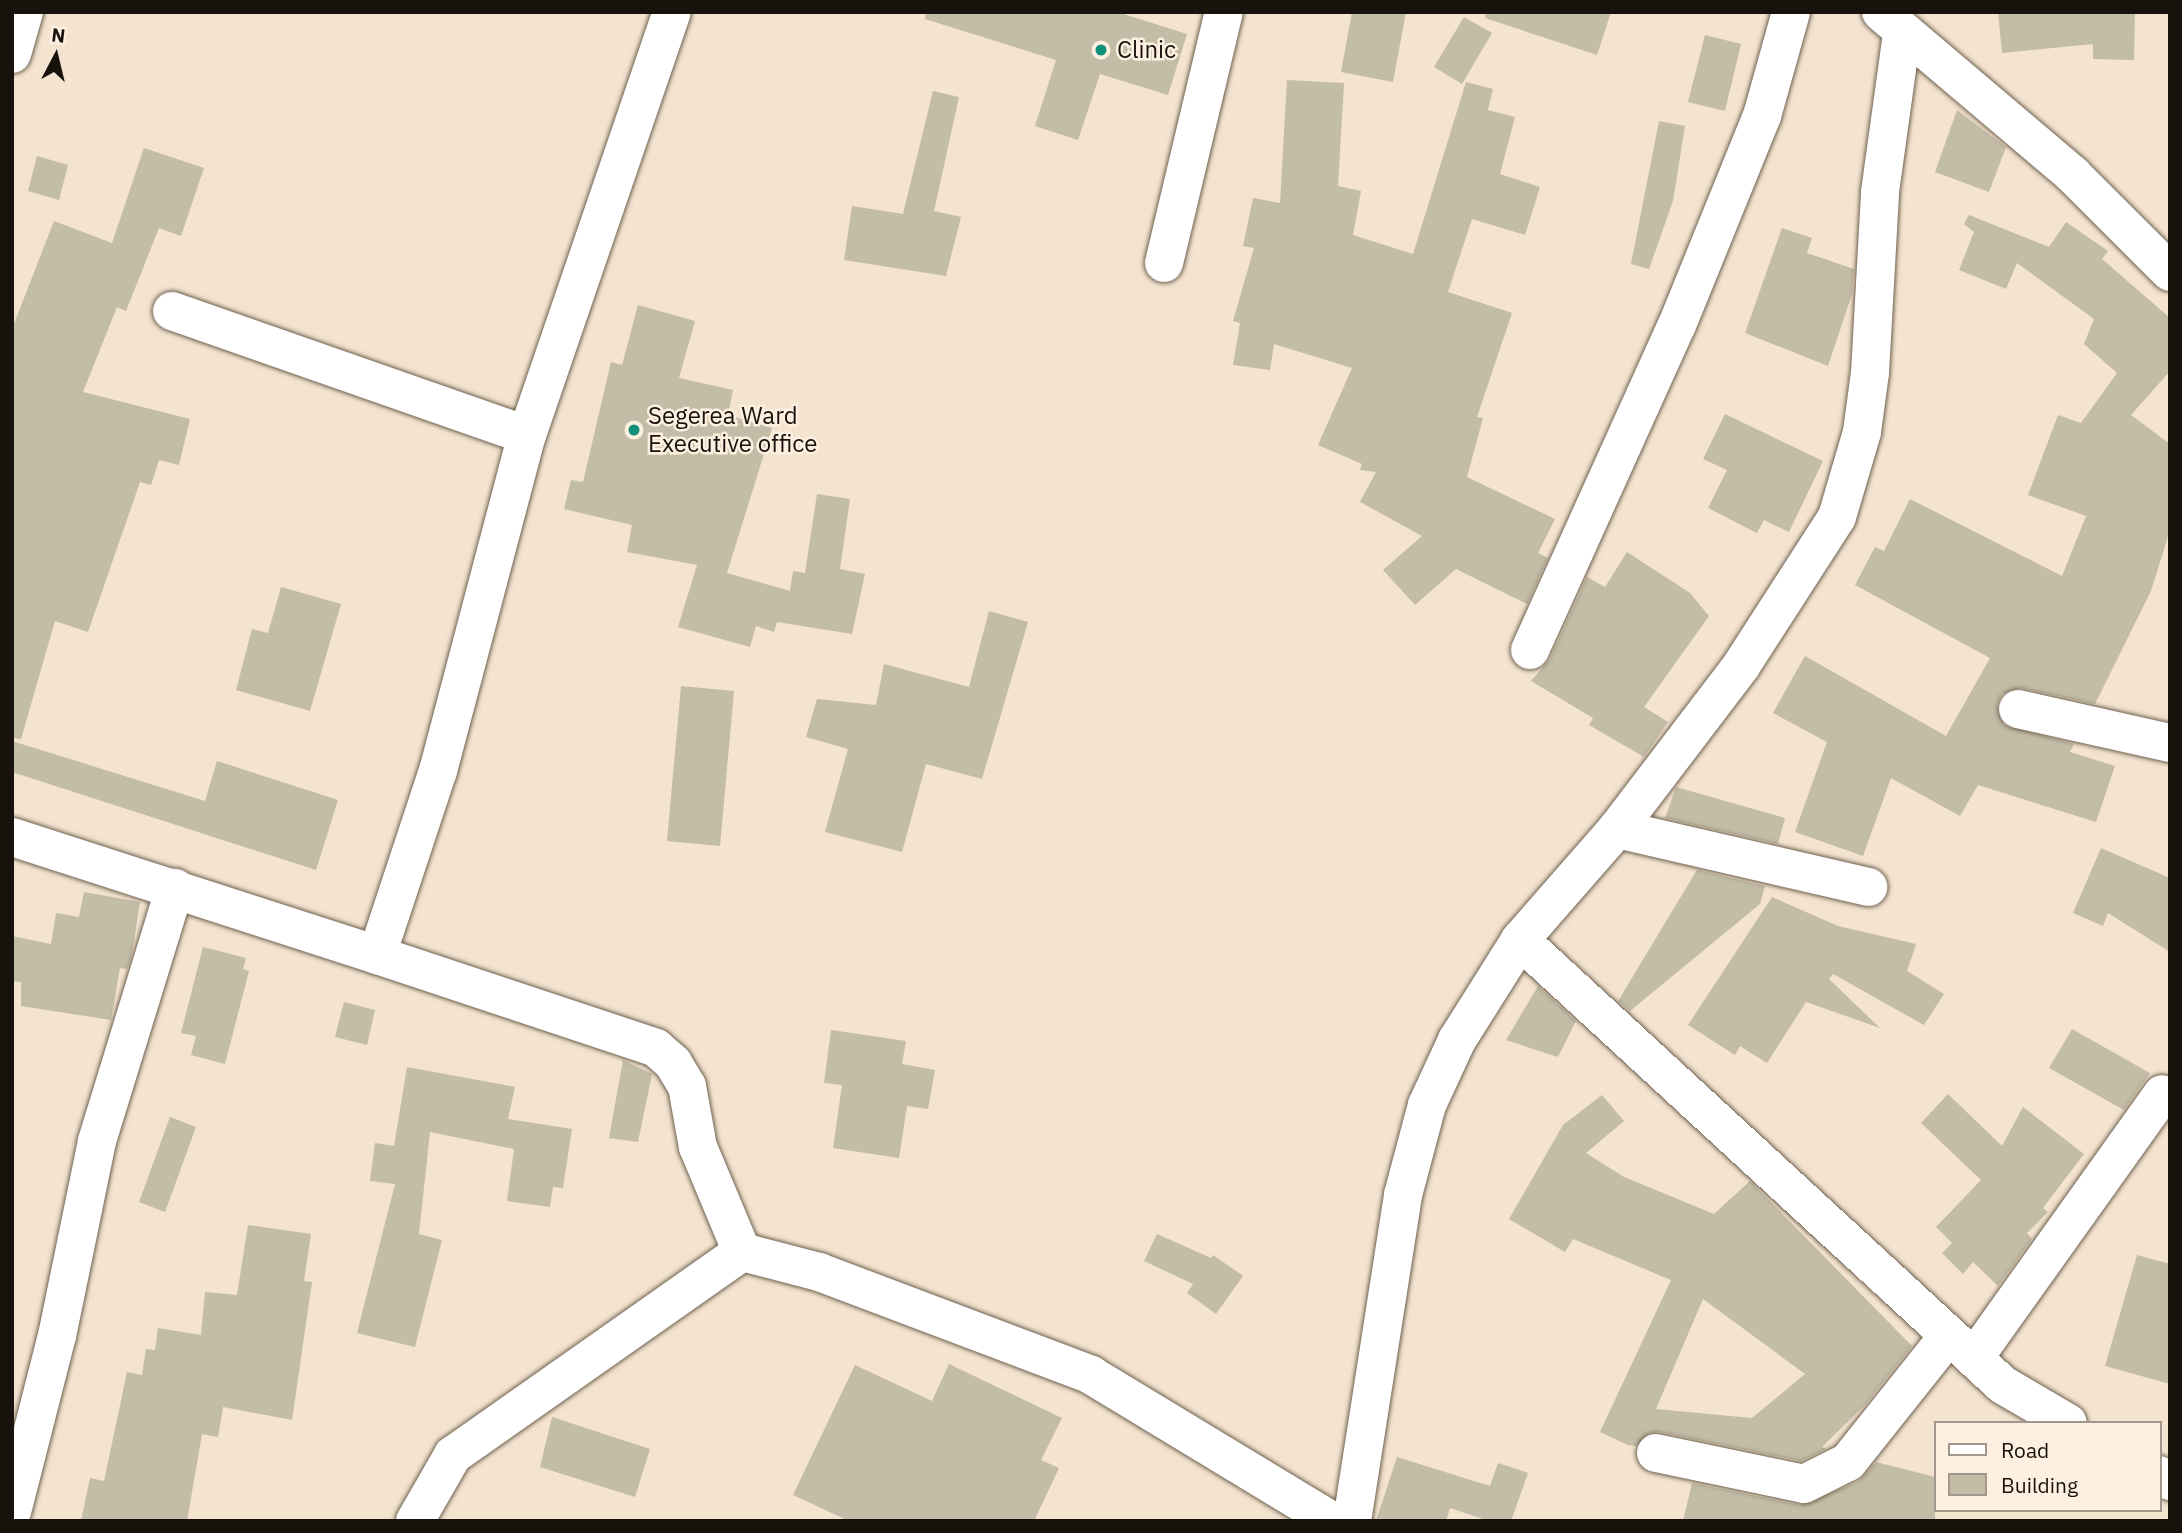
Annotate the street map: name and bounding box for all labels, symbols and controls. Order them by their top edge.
north arrow [21,21,91,91]
text: N [50,22,67,48]
place label: Clinic [1117,36,1176,64]
marker: Clinic [1091,40,1111,60]
place label: Segerea Ward Executive office [648,402,817,458]
marker: Segerea Ward Executive office [626,422,642,438]
legend [1934,1421,2161,1512]
text: Road [2001,1436,2049,1464]
text: Building [2001,1471,2078,1499]

